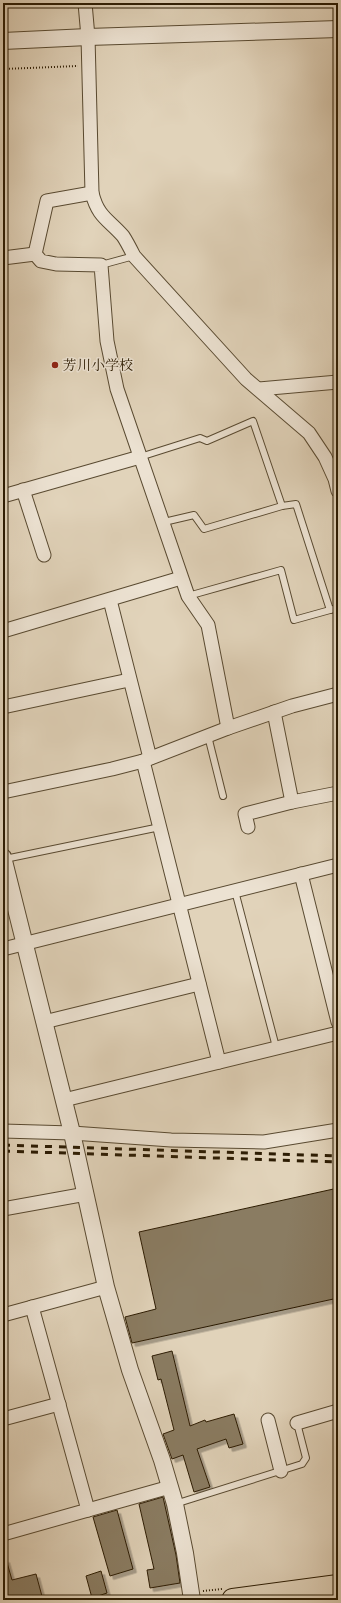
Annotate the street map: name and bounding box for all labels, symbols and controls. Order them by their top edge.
place label: 芳川小学校 [63,357,133,374]
marker: 芳川小学校 [50,360,60,370]

